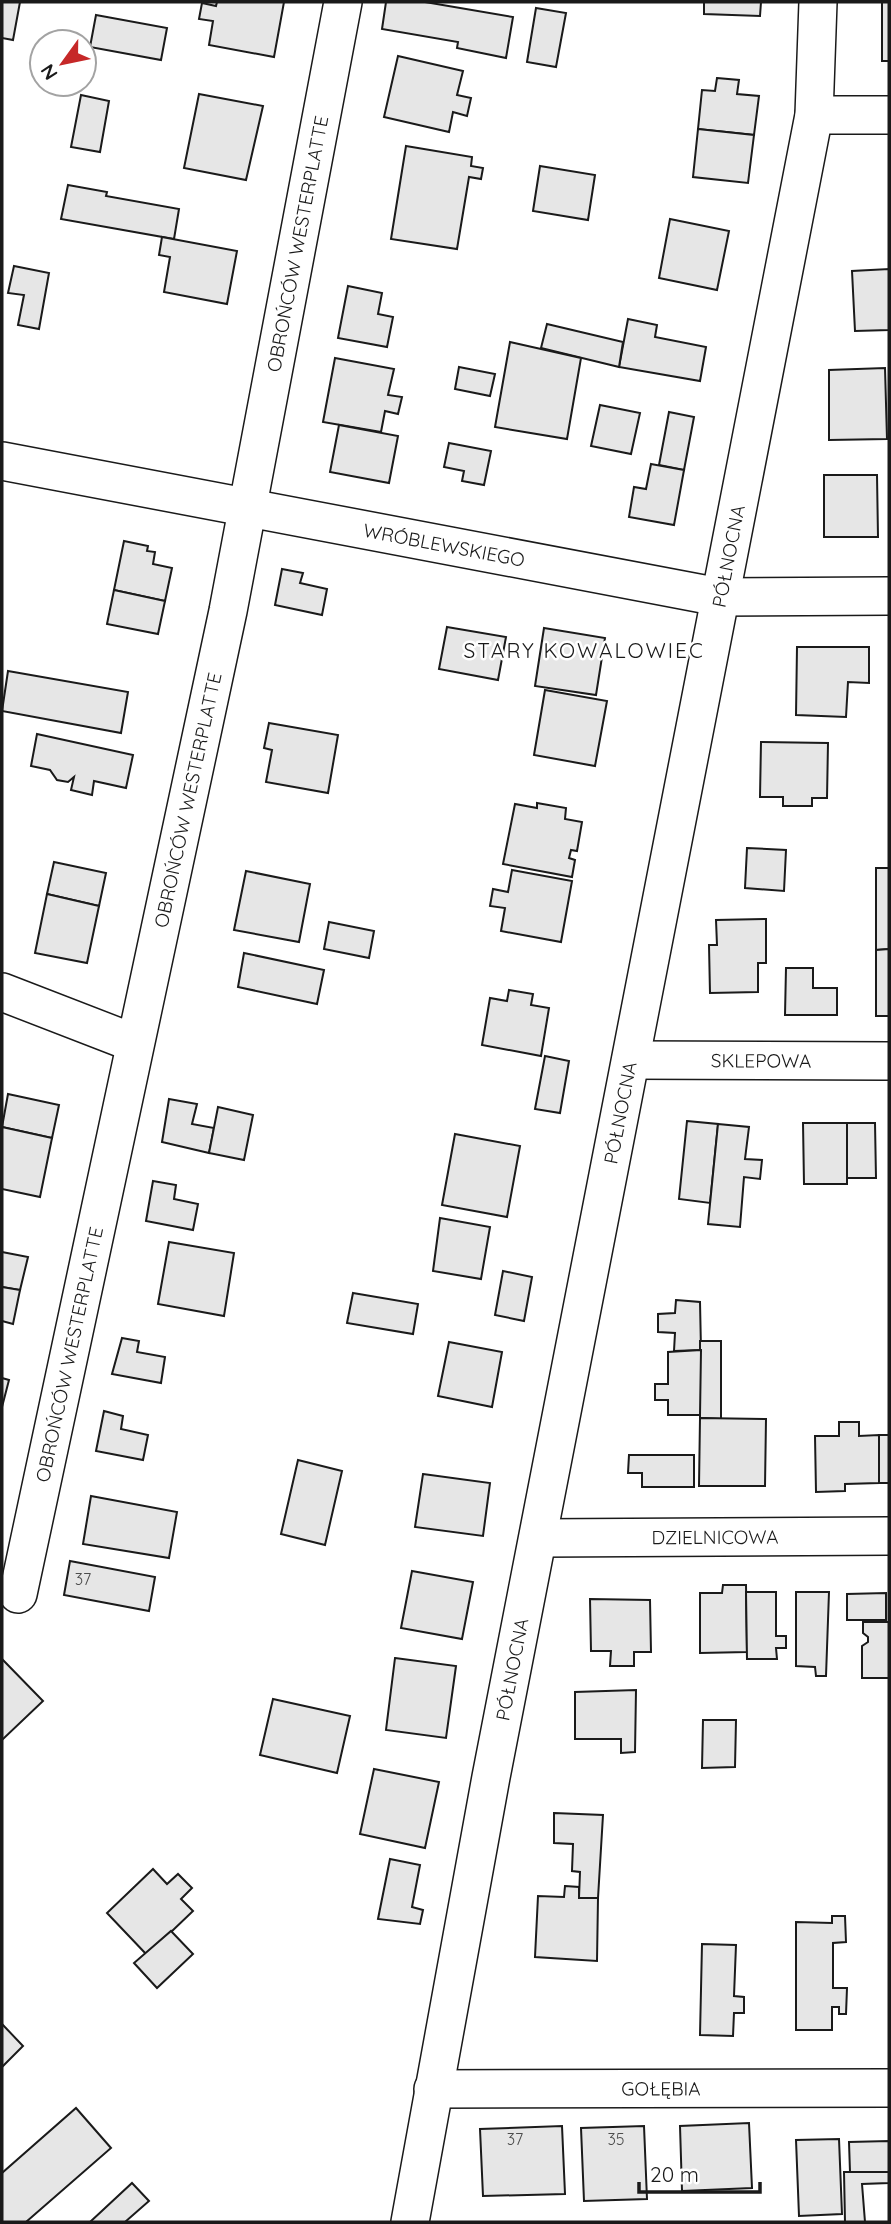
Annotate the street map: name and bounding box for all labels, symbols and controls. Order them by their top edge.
north arrow [28,28,98,98]
text: N [35,60,63,85]
street label: OBROŃCÓW WESTERPLATTE [261,114,333,374]
street label: PÓŁNOCNA [707,503,750,609]
street label: WRÓBLEWSKIEGO [361,518,527,572]
district label: STARY KOWALOWIEC [463,637,705,663]
street label: OBROŃCÓW WESTERPLATTE [149,670,227,930]
street label: SKLEPOWA [711,1048,811,1073]
street label: PÓŁNOCNA [598,1059,642,1166]
street label: OBROŃCÓW WESTERPLATTE [30,1225,108,1484]
street label: DZIELNICOWA [651,1525,779,1549]
house number: 37 [75,1569,91,1589]
street label: PÓŁNOCNA [490,1616,534,1723]
street label: GOŁĘBIA [621,2076,701,2101]
house number: 37 [507,2129,523,2149]
house number: 35 [607,2129,625,2149]
scale bar [639,2150,760,2194]
text: 20 m [650,2161,699,2187]

